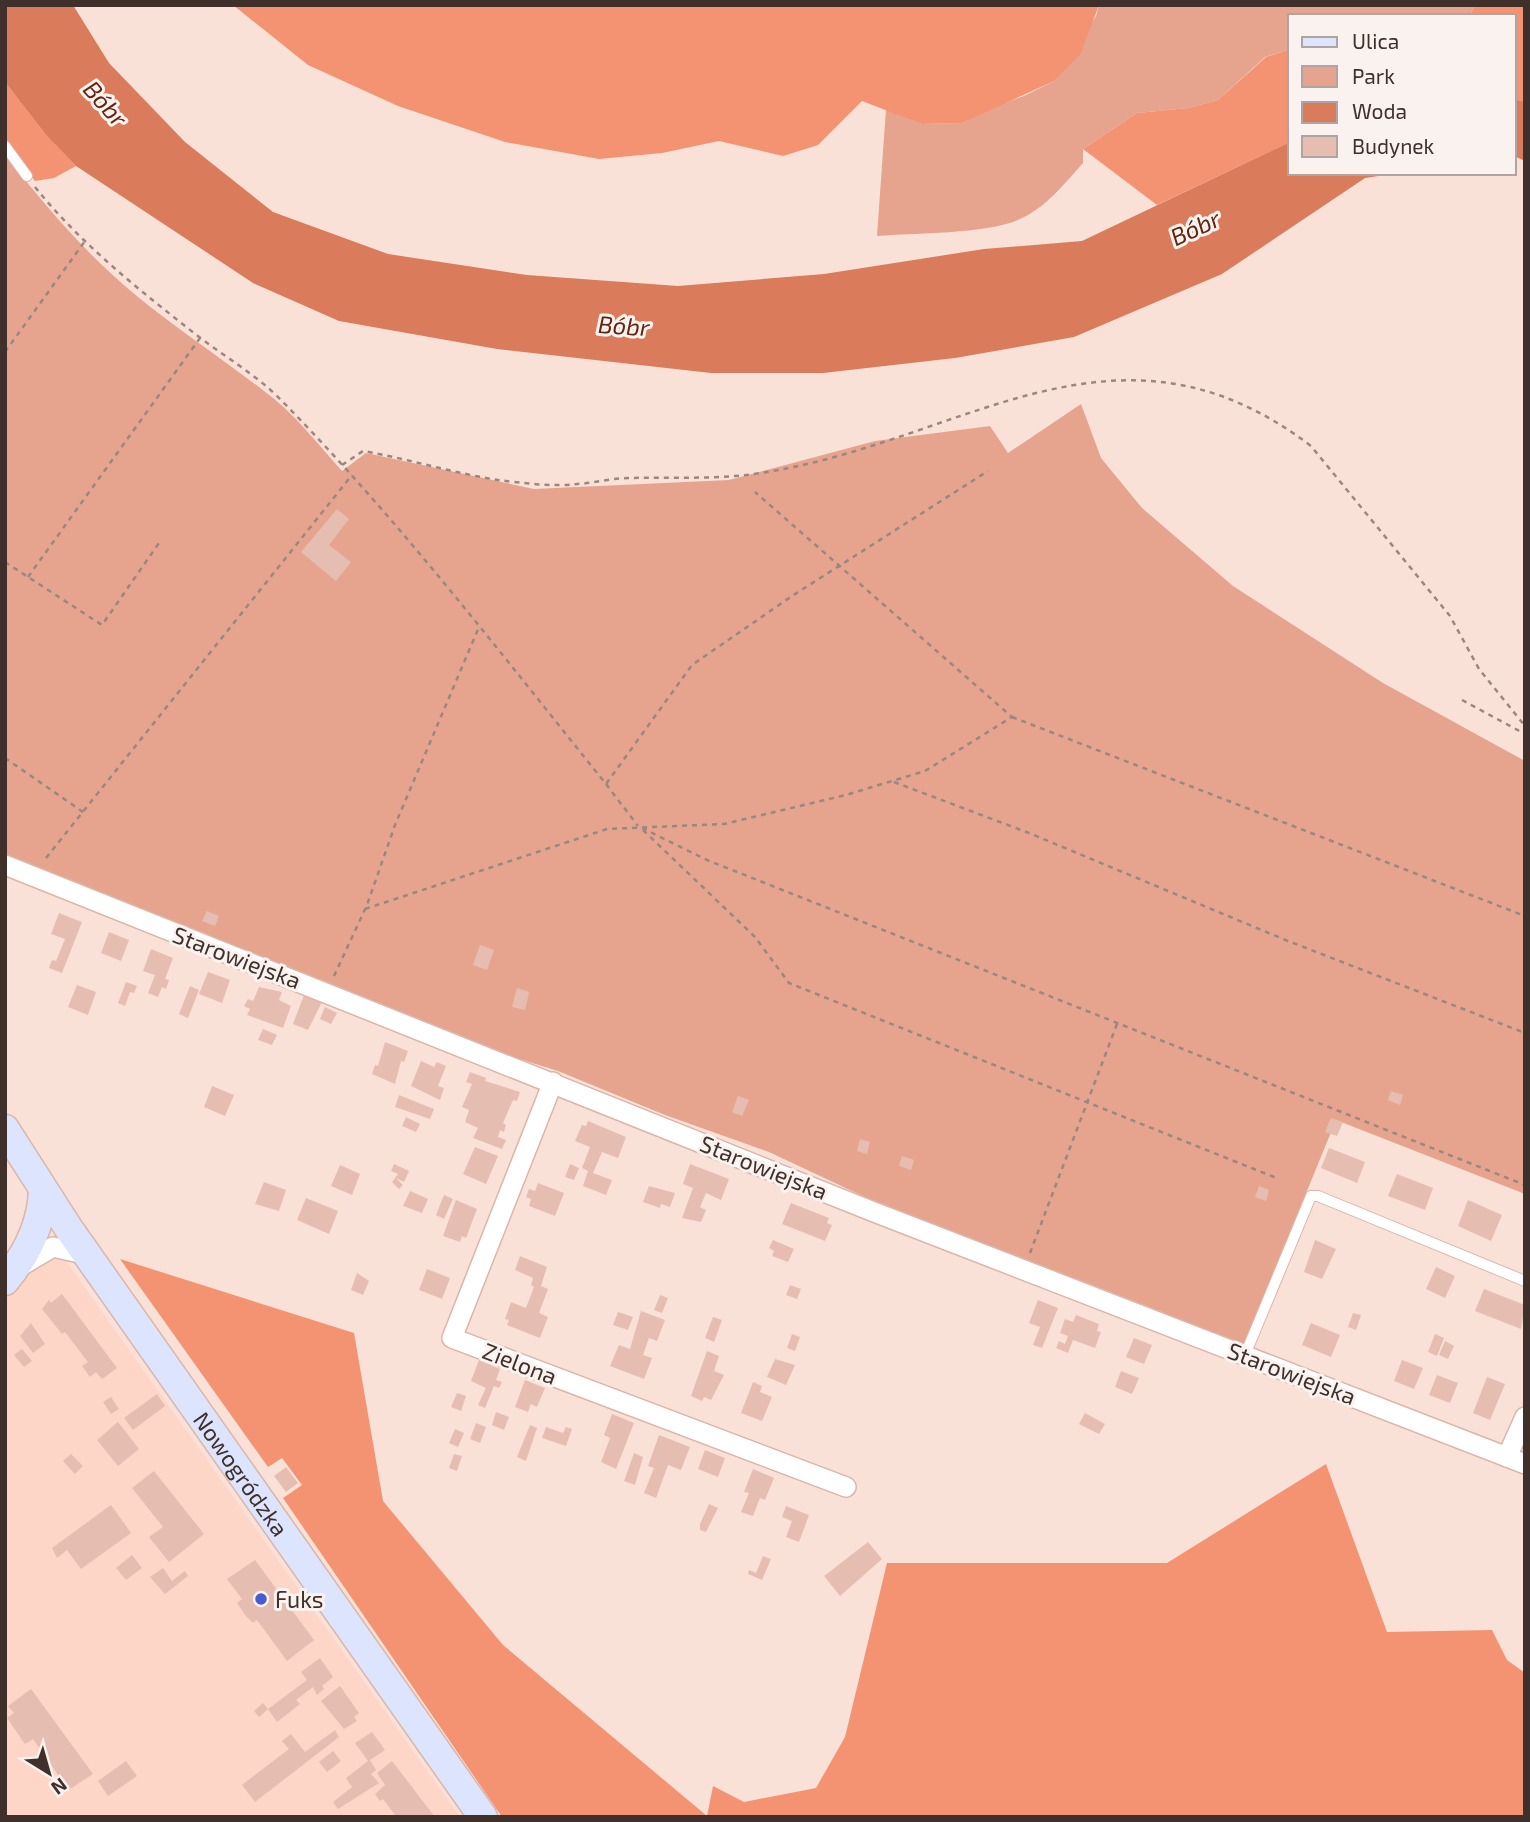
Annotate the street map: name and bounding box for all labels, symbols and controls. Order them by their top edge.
legend [1288,14,1516,175]
text: Ulica [1352,28,1399,53]
text: Park [1352,63,1395,88]
water label: Bóbr [78,74,134,132]
text: Woda [1352,98,1407,123]
text: Budynek [1352,133,1435,158]
water label: Bóbr [1165,203,1225,251]
water label: Bóbr [597,309,651,341]
street label: Starowiejska [169,920,305,994]
street label: Starowiejska [696,1129,832,1205]
street label: Zielona [479,1336,561,1390]
street label: Starowiejska [1224,1336,1360,1410]
street label: Nowogródzka [188,1406,295,1541]
place label: Fuks [275,1585,324,1613]
marker: Fuks [253,1591,269,1607]
north arrow [14,1738,84,1808]
text: N [47,1774,72,1800]

